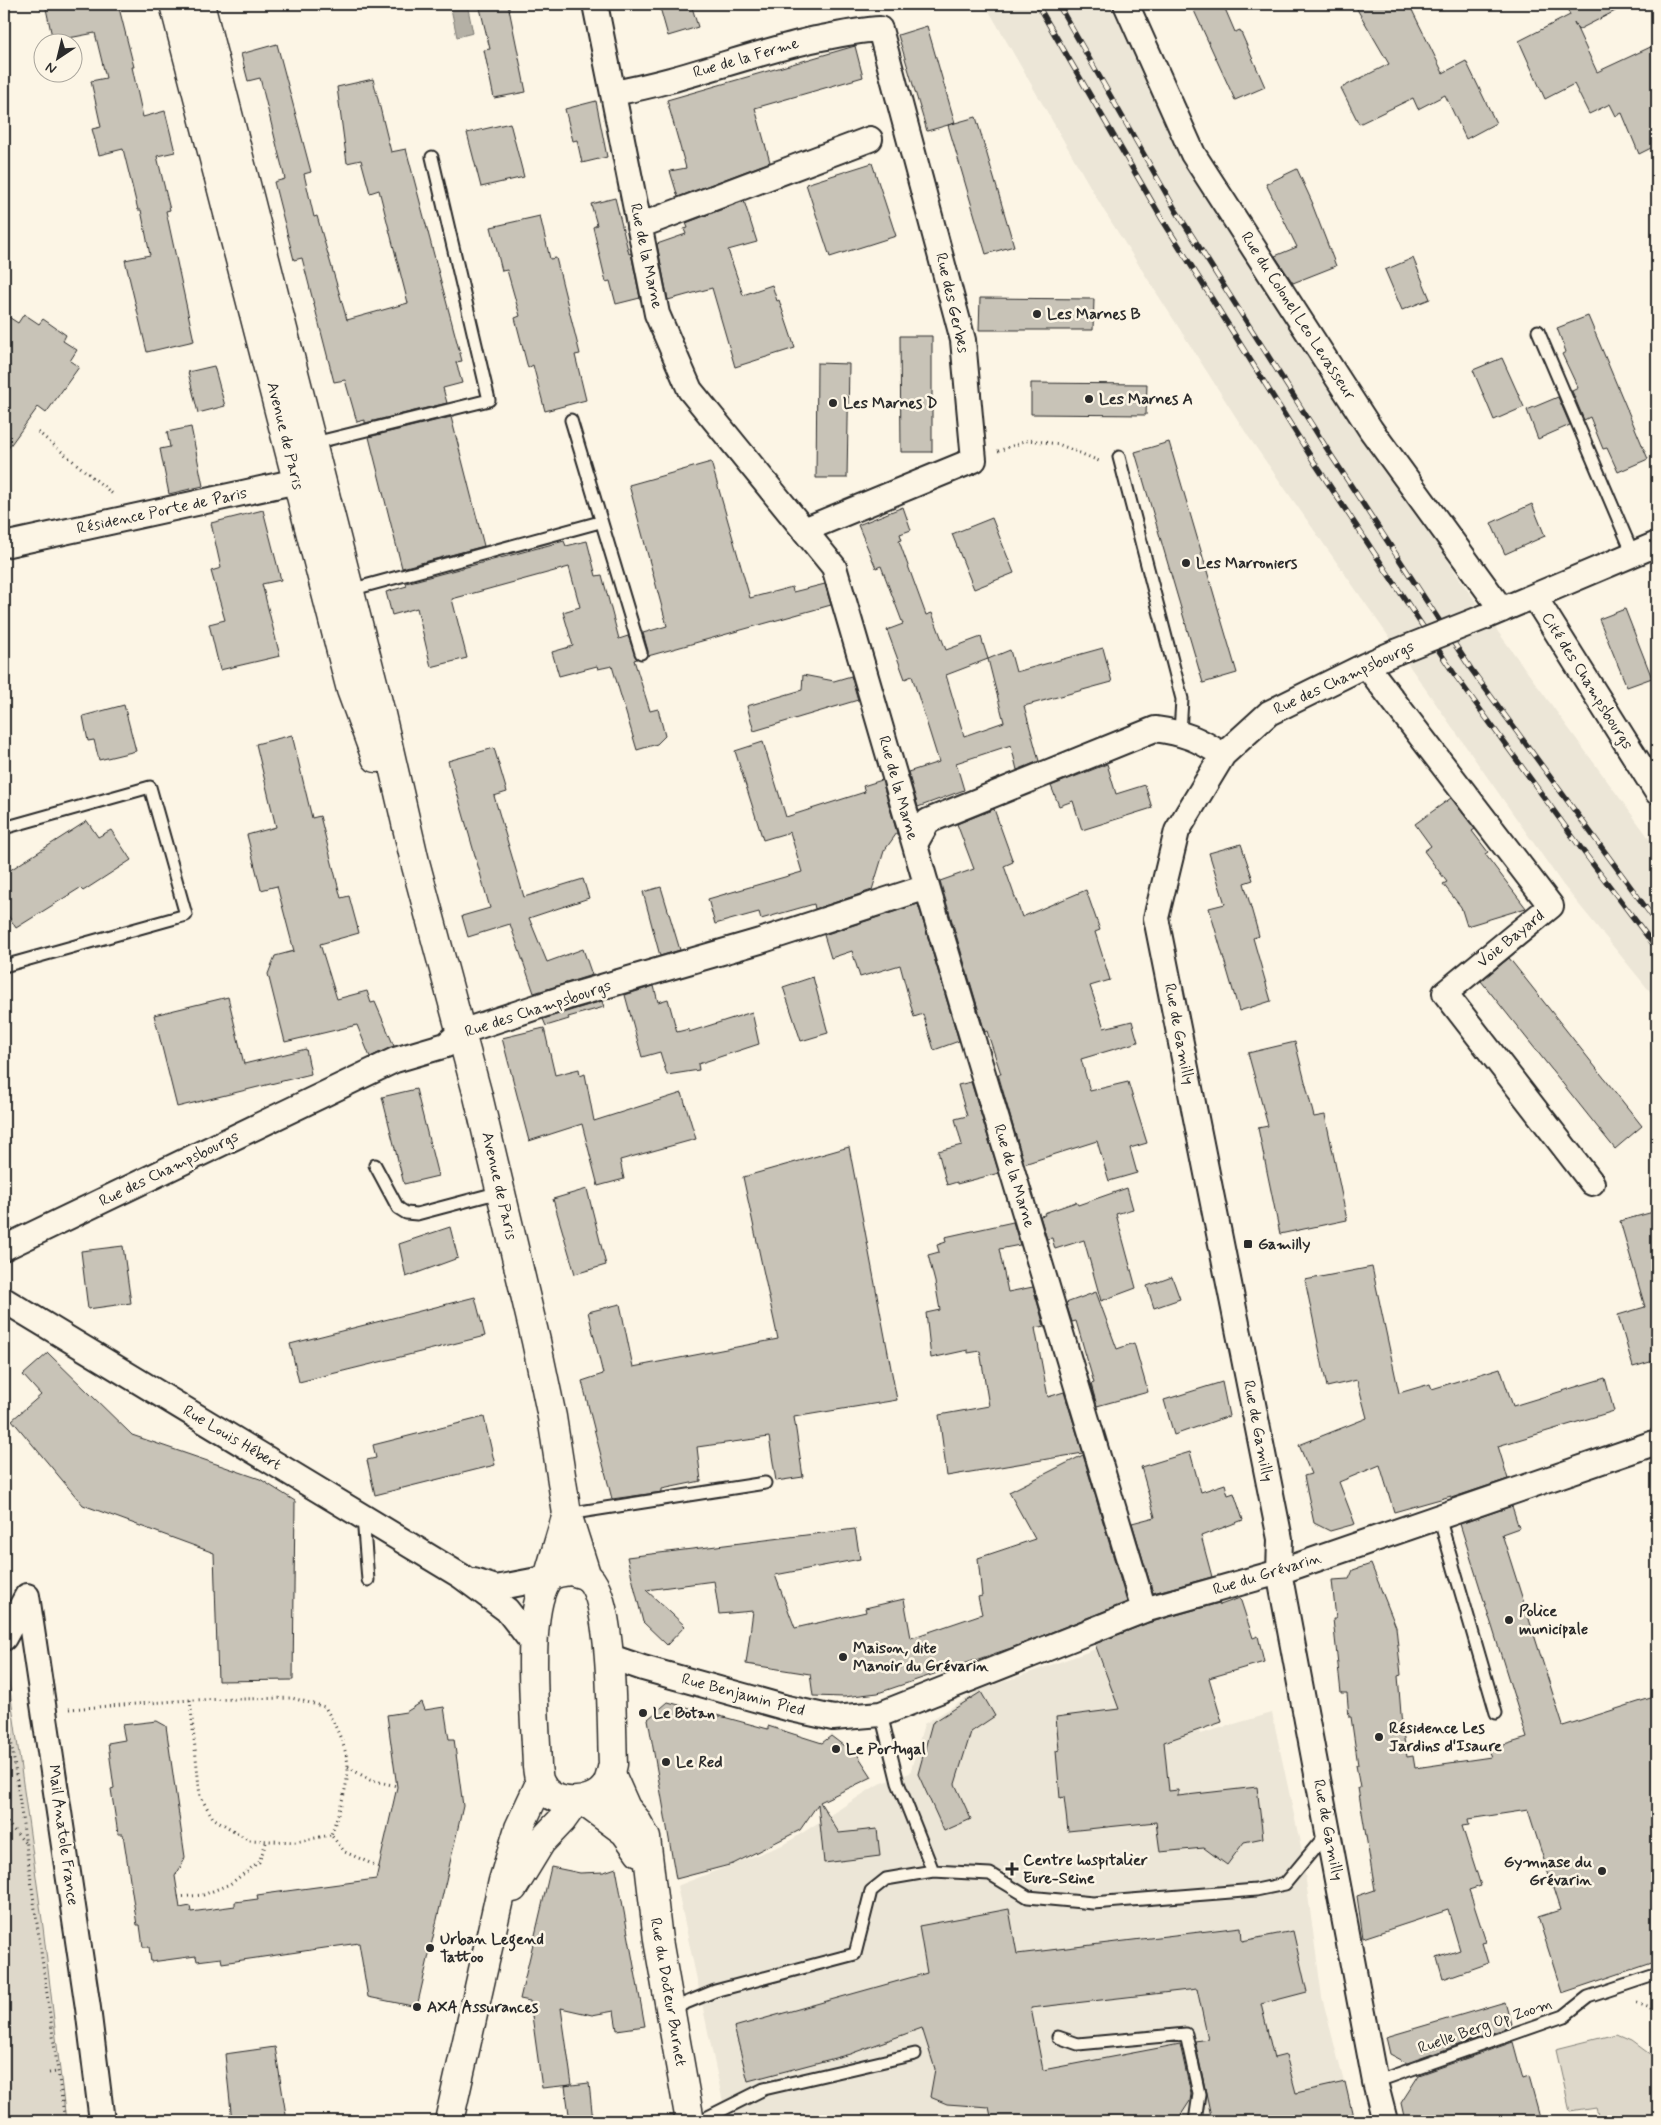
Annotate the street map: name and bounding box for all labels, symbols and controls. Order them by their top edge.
north arrow [32,32,82,82]
street label: Rue de la Ferme [691,33,802,83]
text: N [42,58,60,78]
street label: Rue de la Marne [625,201,668,311]
street label: Rue du Colonel Leo Levasseur [1236,228,1360,404]
street label: Rue des Gerbes [930,251,974,355]
place label: Les Marnes B [1047,304,1141,325]
marker: Les Marnes B [1031,308,1043,320]
street label: Avenue de Paris [261,380,309,492]
place label: Les Marnes A [1099,389,1193,410]
place label: Les Marnes D [843,393,938,414]
marker: Les Marnes A [1083,393,1095,405]
marker: Les Marnes D [827,397,839,409]
street label: Résidence Porte de Paris [75,483,249,539]
place label: Les Marroniers [1196,553,1298,574]
marker: Les Marroniers [1180,557,1192,569]
street label: Cité des Champsbourgs [1536,609,1638,753]
street label: Rue des Champsbourgs [1270,636,1418,720]
street label: Rue de la Marne [873,733,923,843]
street label: Voie Bayard [1473,905,1549,973]
street label: Rue des Champsbourgs [462,975,614,1043]
street label: Rue de Gamilly [1159,982,1199,1086]
street label: Rue de la Marne [988,1122,1040,1231]
street label: Rue des Champsbourgs [96,1126,242,1212]
street label: Avenue de Paris [476,1130,522,1242]
place label: Gamilly [1258,1234,1310,1255]
marker: Gamilly [1242,1238,1254,1250]
street label: Rue de Gamilly [1238,1379,1278,1483]
street label: Rue Louis Hébert [179,1400,285,1476]
street label: Rue du Grévarin [1210,1547,1324,1600]
place label: Police municipale [1519,1601,1588,1640]
marker: Police municipale [1503,1614,1515,1626]
place label: Maison, dite Manoir du Grévarin [853,1638,989,1677]
marker: Maison, dite Manoir du Grévarin [837,1651,849,1663]
street label: Rue Benjamin Pied [679,1668,807,1722]
place label: Le Botan [653,1703,715,1724]
marker: Le Botan [637,1707,649,1719]
place label: Résidence Les Jardins d'Isaure [1389,1718,1502,1757]
marker: Résidence Les Jardins d'Isaure [1373,1731,1385,1743]
place label: Le Portugal [846,1739,926,1761]
marker: Le Portugal [830,1743,842,1755]
place label: Le Red [676,1752,723,1773]
marker: Le Red [660,1756,672,1768]
street label: Mail Anatole France [43,1763,83,1907]
street label: Rue de Gamilly [1308,1778,1348,1882]
place label: Centre hospitalier Eure-Seine [1023,1850,1148,1889]
place label: Gymnase du Grévarin [1504,1852,1592,1891]
marker: Centre hospitalier Eure-Seine [1005,1862,1019,1876]
marker: Gymnase du Grévarin [1596,1865,1608,1877]
street label: Rue du Docteur Burnet [645,1916,691,2068]
place label: Urban Legend Tattoo [440,1929,544,1968]
marker: Urban Legend Tattoo [424,1942,436,1954]
street label: Ruelle Berg Op Zoom [1415,1993,1555,2060]
place label: AXA Assurances [427,1997,539,2018]
marker: AXA Assurances [411,2001,423,2013]

